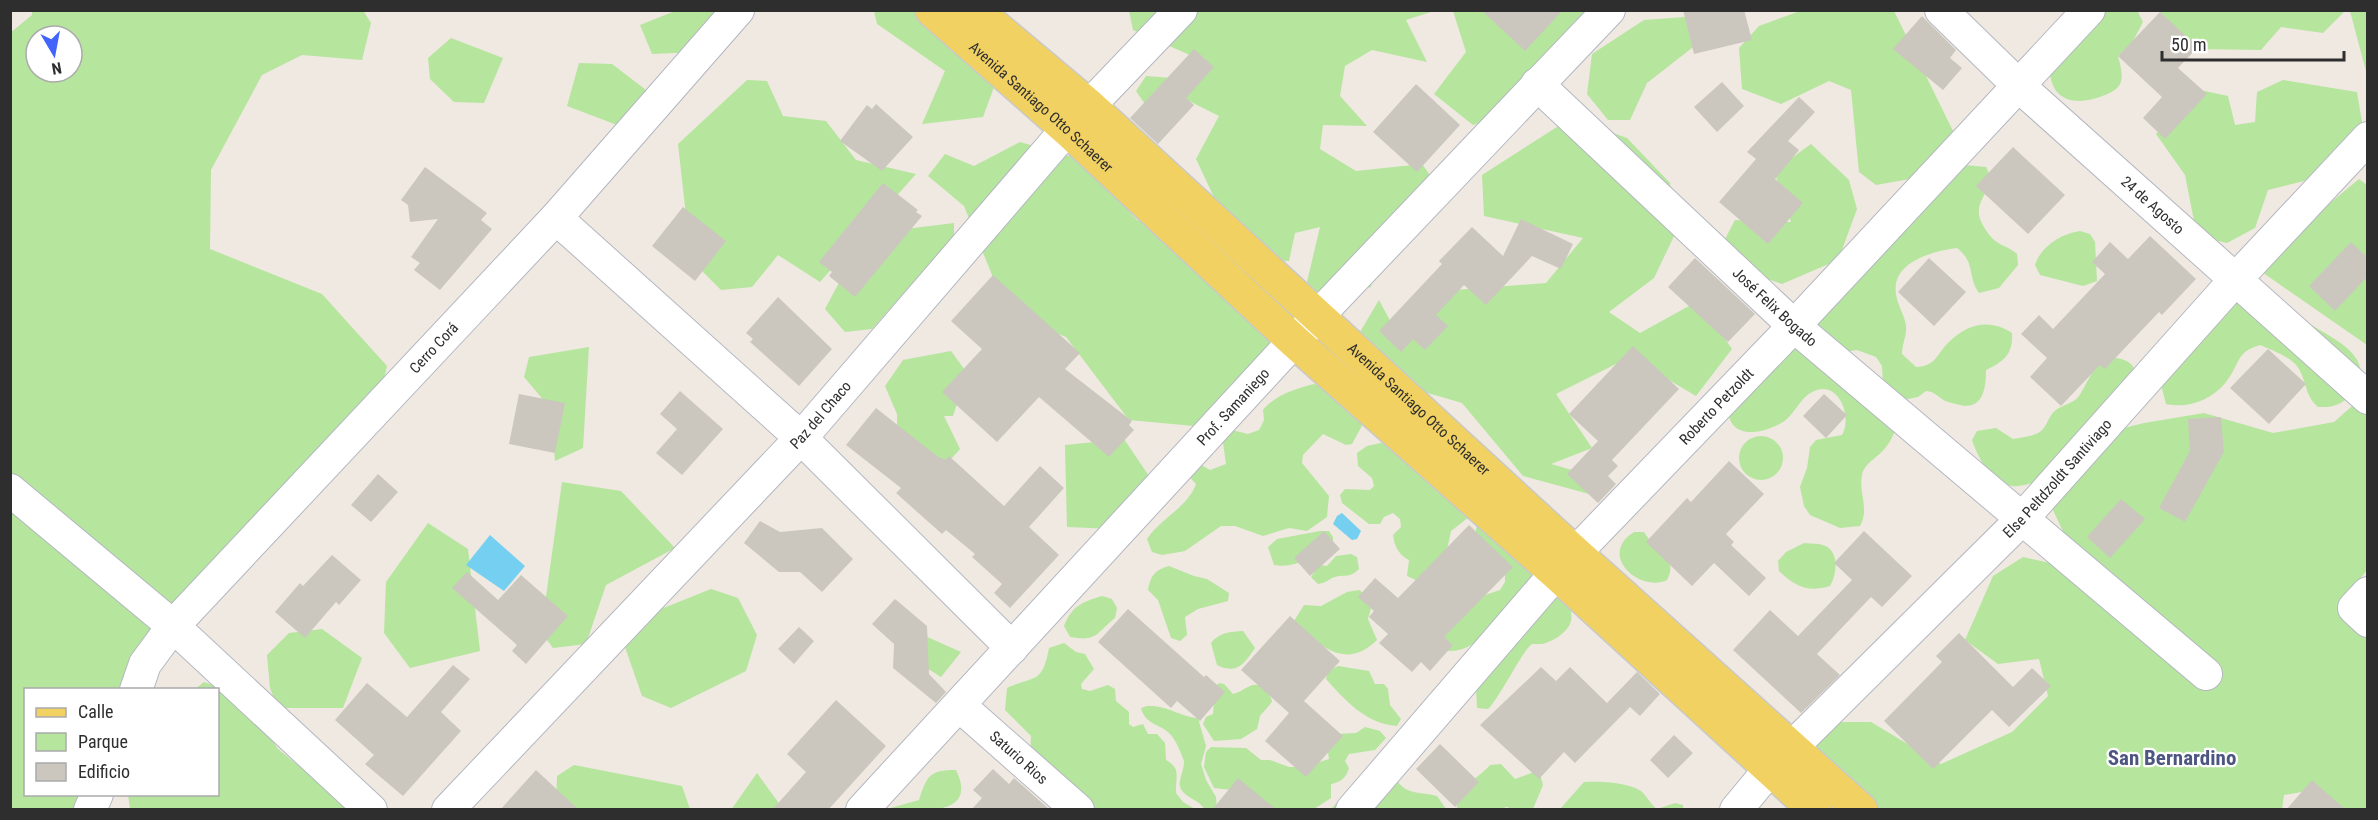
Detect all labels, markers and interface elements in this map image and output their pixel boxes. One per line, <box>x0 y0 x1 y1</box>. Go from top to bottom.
north arrow <box>24 24 84 84</box>
scale bar <box>2162 24 2344 62</box>
text: 50 m <box>2171 34 2206 55</box>
street label: Avenida Santiago Otto Schaerer <box>965 38 1117 177</box>
text: N <box>50 58 63 78</box>
street label: 24 de Agosto <box>2117 173 2188 238</box>
street label: José Felix Bogado <box>1729 264 1821 350</box>
street label: Cerro Corá <box>406 319 462 377</box>
street label: Avenida Santiago Otto Schaerer <box>1344 339 1494 480</box>
street label: Roberto Petzoldt <box>1676 364 1757 448</box>
street label: Prof. Samaniego <box>1193 365 1273 449</box>
street label: Paz del Chaco <box>786 377 855 453</box>
street label: Else Peltdzoldt Santiviago <box>1999 415 2116 542</box>
legend <box>24 688 219 796</box>
text: Calle <box>78 701 114 722</box>
street label: Saturio Rios <box>986 727 1051 788</box>
text: Parque <box>78 731 128 752</box>
district label: San Bernardino <box>2108 746 2236 770</box>
text: Edificio <box>78 761 130 782</box>

